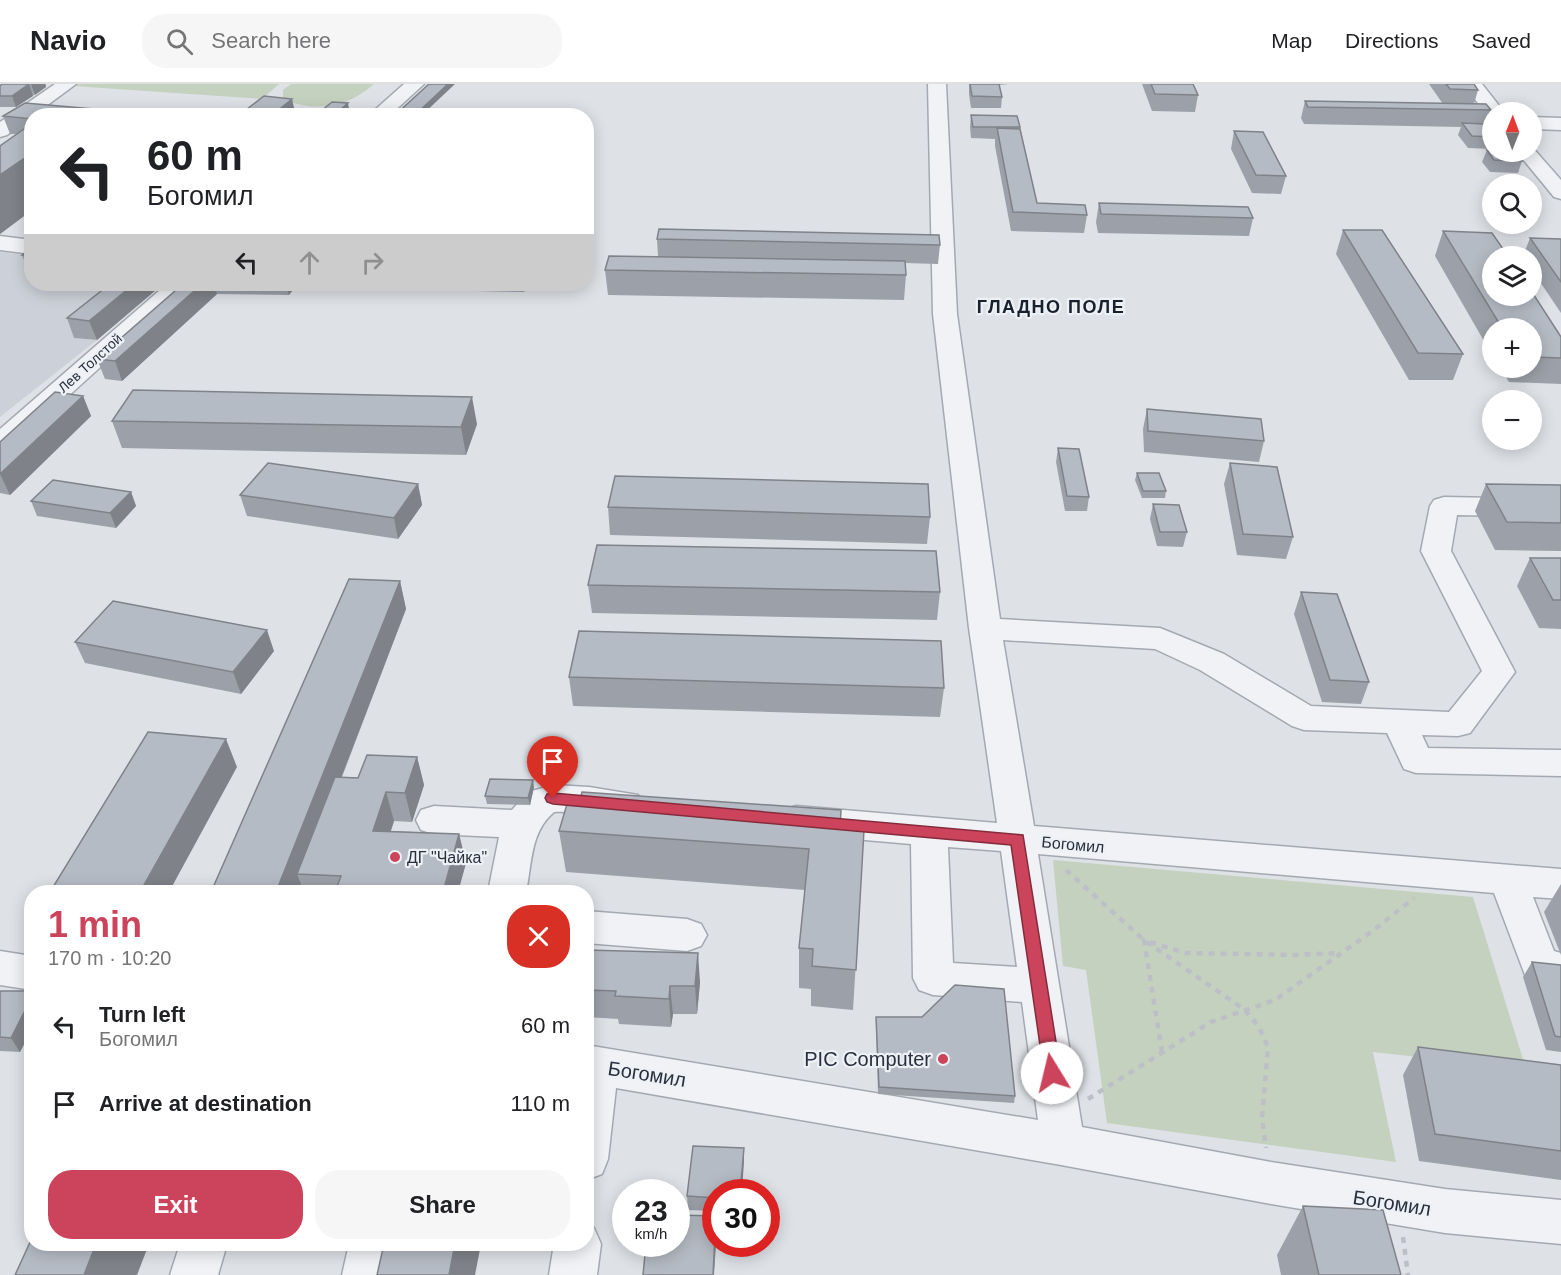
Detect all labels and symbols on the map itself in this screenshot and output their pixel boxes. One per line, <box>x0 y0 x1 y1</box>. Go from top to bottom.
north arrow <box>1482 102 1542 162</box>
district label: ГЛАДНО ПОЛЕ <box>977 297 1125 317</box>
street label: Лев Толстой <box>55 330 125 396</box>
pin <box>527 736 578 798</box>
street label: Богомил <box>1041 833 1105 856</box>
place label: ДГ "Чайка" <box>407 849 487 866</box>
marker: ДГ "Чайка" <box>388 850 402 864</box>
position arrow <box>1020 1041 1084 1105</box>
place label: PIC Computer <box>804 1048 931 1070</box>
marker: PIC Computer <box>936 1052 950 1066</box>
street label: Богомил <box>606 1057 688 1091</box>
speed limit sign: 30 <box>702 1179 780 1257</box>
street label: Богомил <box>1351 1186 1433 1220</box>

